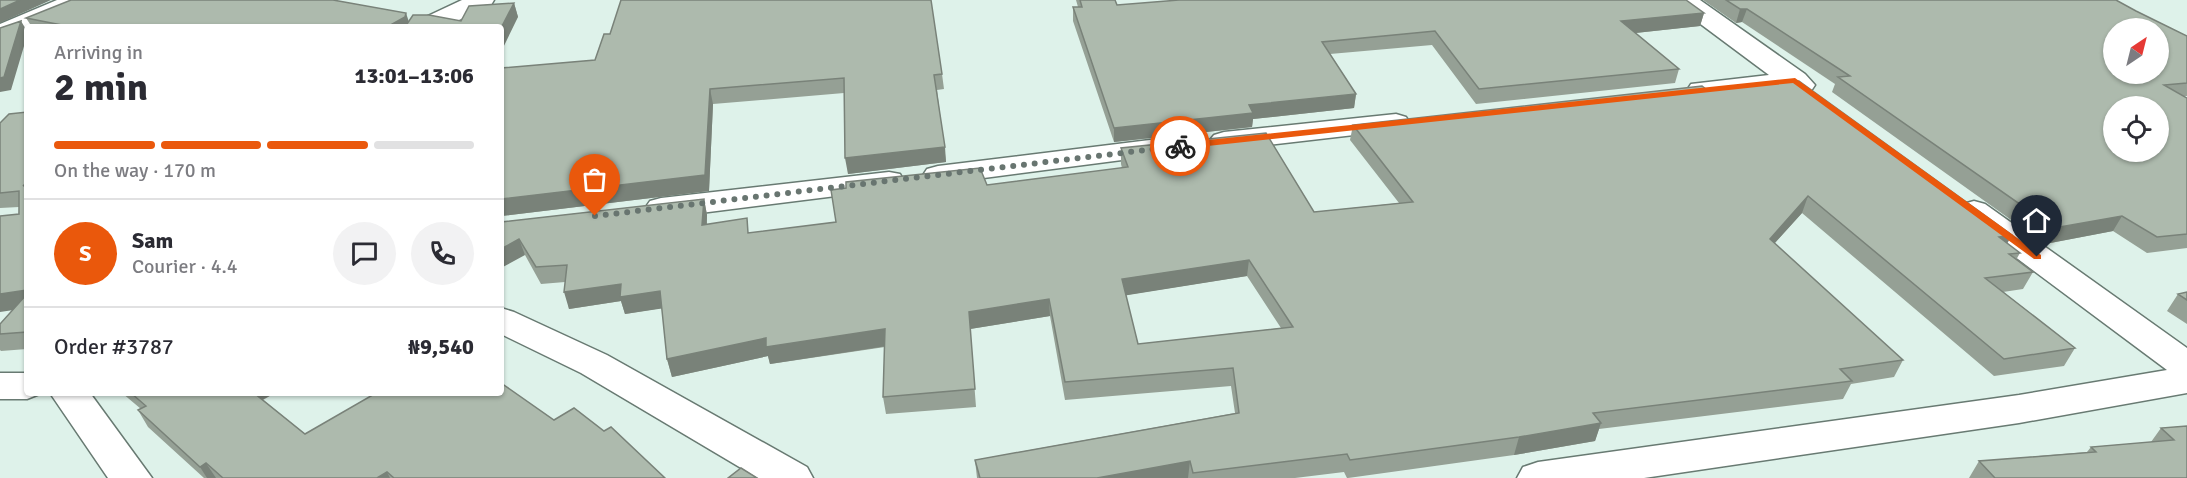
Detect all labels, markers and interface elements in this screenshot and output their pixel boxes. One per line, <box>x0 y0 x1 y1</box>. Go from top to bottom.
north arrow <box>2103 18 2169 84</box>
map controls <box>2103 18 2169 162</box>
text: Arriving in <box>54 40 143 65</box>
text: 13:01–13:06 <box>355 62 474 89</box>
text: 2 min <box>54 63 148 111</box>
button: locate <box>2103 96 2169 162</box>
courier <box>1150 116 1210 176</box>
icon: bike <box>1164 130 1197 163</box>
pin <box>569 154 620 216</box>
text: On the way · 170 m <box>54 158 216 183</box>
icon: bag <box>578 163 611 196</box>
pin <box>2011 195 2062 257</box>
icon: home <box>2020 204 2053 237</box>
button: chat <box>333 222 396 285</box>
button: phone <box>411 222 474 285</box>
text: Sam <box>132 227 173 254</box>
text: S <box>79 240 92 267</box>
text: Courier · 4.4 <box>132 254 238 279</box>
text: Order #3787 <box>54 333 174 360</box>
text: ₦9,540 <box>408 333 474 360</box>

